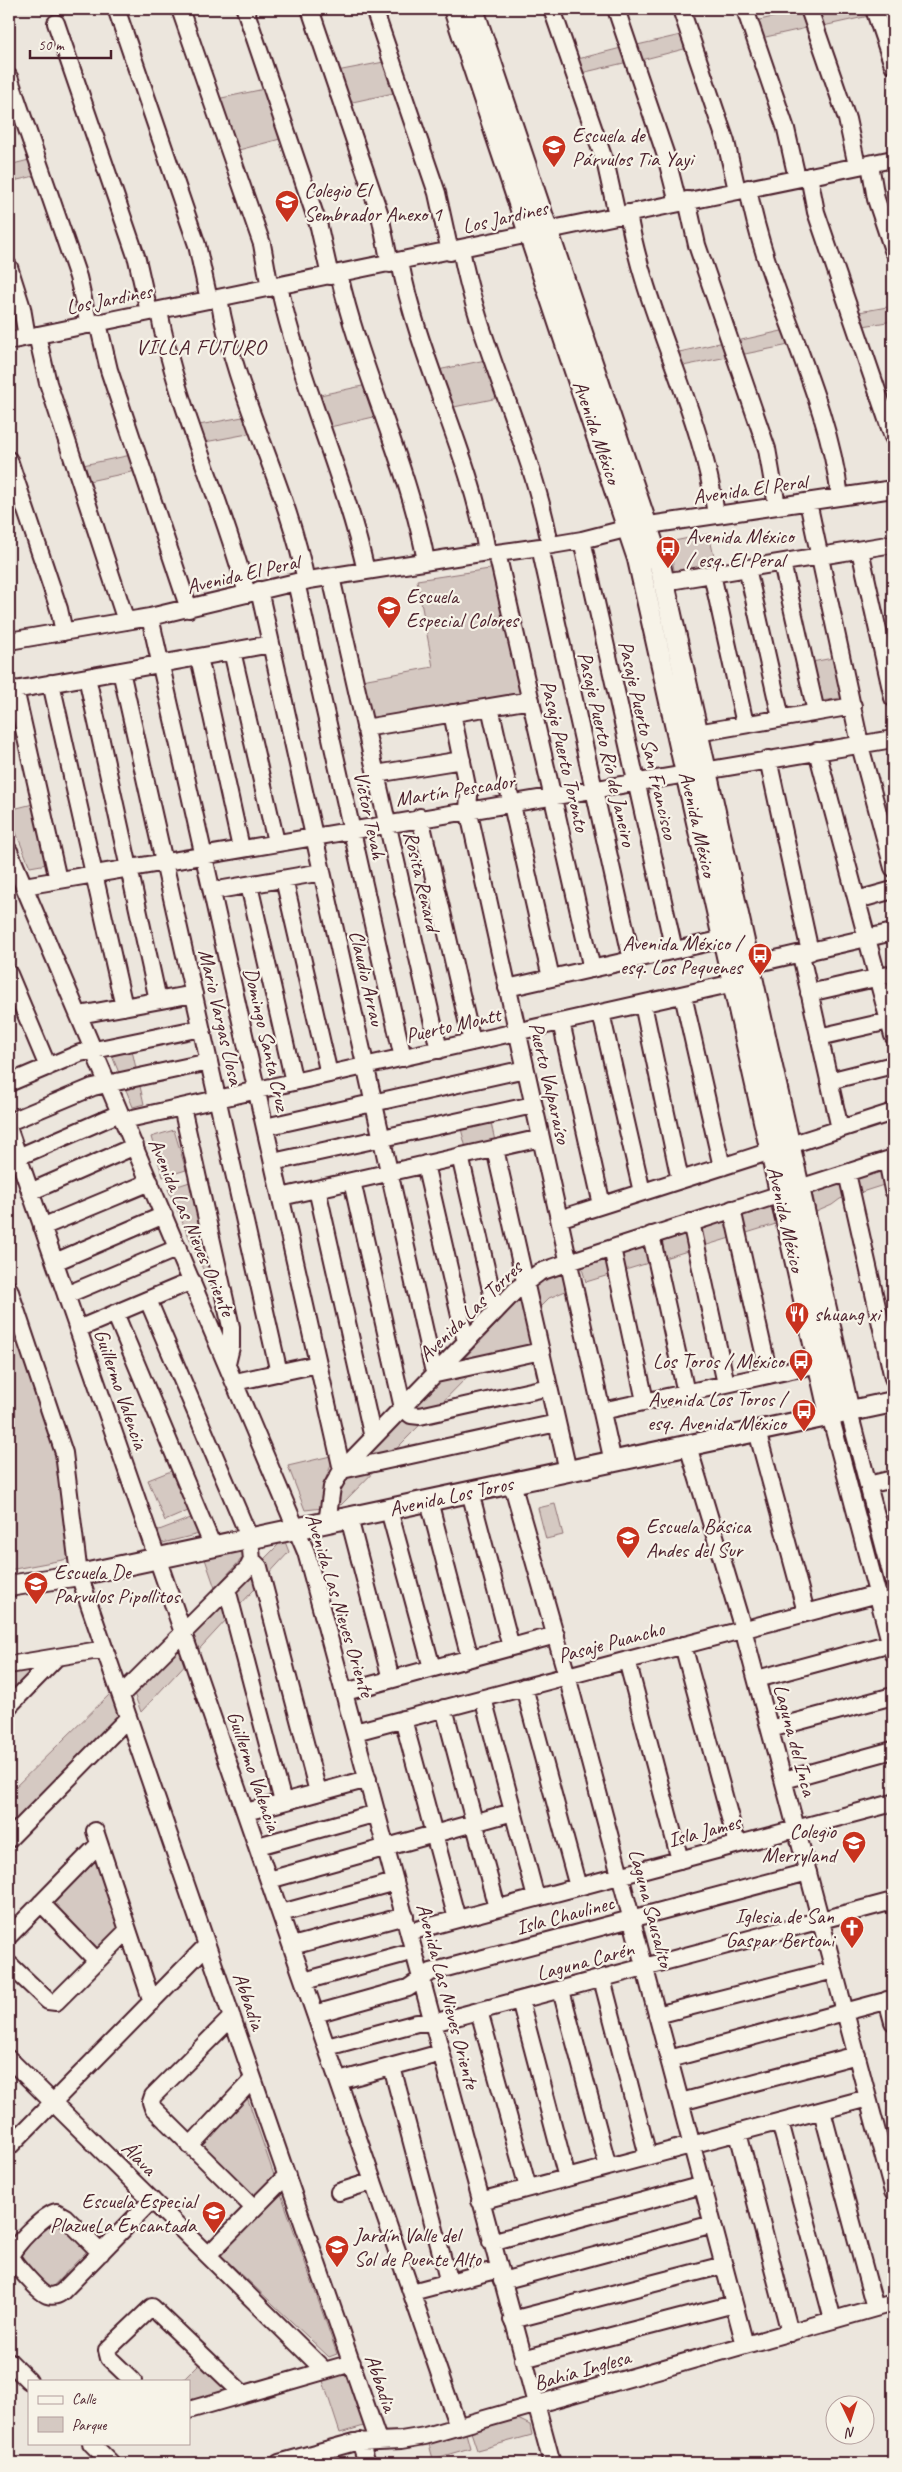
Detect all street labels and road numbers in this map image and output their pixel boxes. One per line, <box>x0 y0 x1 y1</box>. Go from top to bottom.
street label: Los Jardines <box>460 194 552 239</box>
street label: Los Jardines <box>64 278 156 320</box>
street label: Avenida México <box>567 377 628 490</box>
street label: Avenida El Peral <box>691 468 812 510</box>
street label: Avenida El Peral <box>184 548 305 600</box>
street label: Pasaje Puerto San Francisco <box>613 638 684 843</box>
street label: Pasaje Puerto Río de Janeiro <box>572 649 642 850</box>
street label: Pasaje Puerto Toronto <box>535 678 595 836</box>
street label: Martín Pescador <box>394 768 518 812</box>
street label: Víctor Tevah <box>348 769 392 863</box>
street label: Avenida México <box>673 769 723 882</box>
street label: Rosita Renard <box>398 828 447 937</box>
street label: Claudio Arrau <box>343 928 391 1029</box>
street label: Mario Vargas Llosa <box>193 946 250 1089</box>
street label: Domingo Santa Cruz <box>238 965 297 1115</box>
street label: Puerto Montt <box>403 1001 505 1049</box>
street label: Puerto Valparaíso <box>523 1020 577 1148</box>
street label: Avenida Las Nieves Oriente <box>143 1134 242 1322</box>
street label: Avenida México <box>761 1164 811 1277</box>
street label: Avenida Las Torres <box>413 1254 529 1367</box>
street label: Guillermo Valencia <box>88 1325 154 1454</box>
street label: Avenida Los Toros <box>387 1470 517 1522</box>
street label: Avenida Las Nieves Oriente <box>300 1510 381 1702</box>
street label: Pasaje Puancho <box>555 1615 669 1669</box>
street label: Laguna del Inca <box>768 1681 823 1800</box>
street label: Guillermo Valencia <box>221 1707 287 1836</box>
street label: Isla James <box>665 1808 745 1853</box>
street label: Laguna Sausalito <box>623 1846 680 1972</box>
street label: Isla Chaulinec <box>513 1889 618 1941</box>
street label: Avenida Las Nieves Oriente <box>411 1901 486 2093</box>
street label: Laguna Carén <box>534 1935 637 1986</box>
street label: Abbadia <box>227 1969 272 2035</box>
street label: Álava <box>116 2135 163 2182</box>
street label: Bahía Inglesa <box>531 2343 636 2396</box>
street label: Abbadia <box>359 2351 404 2417</box>

